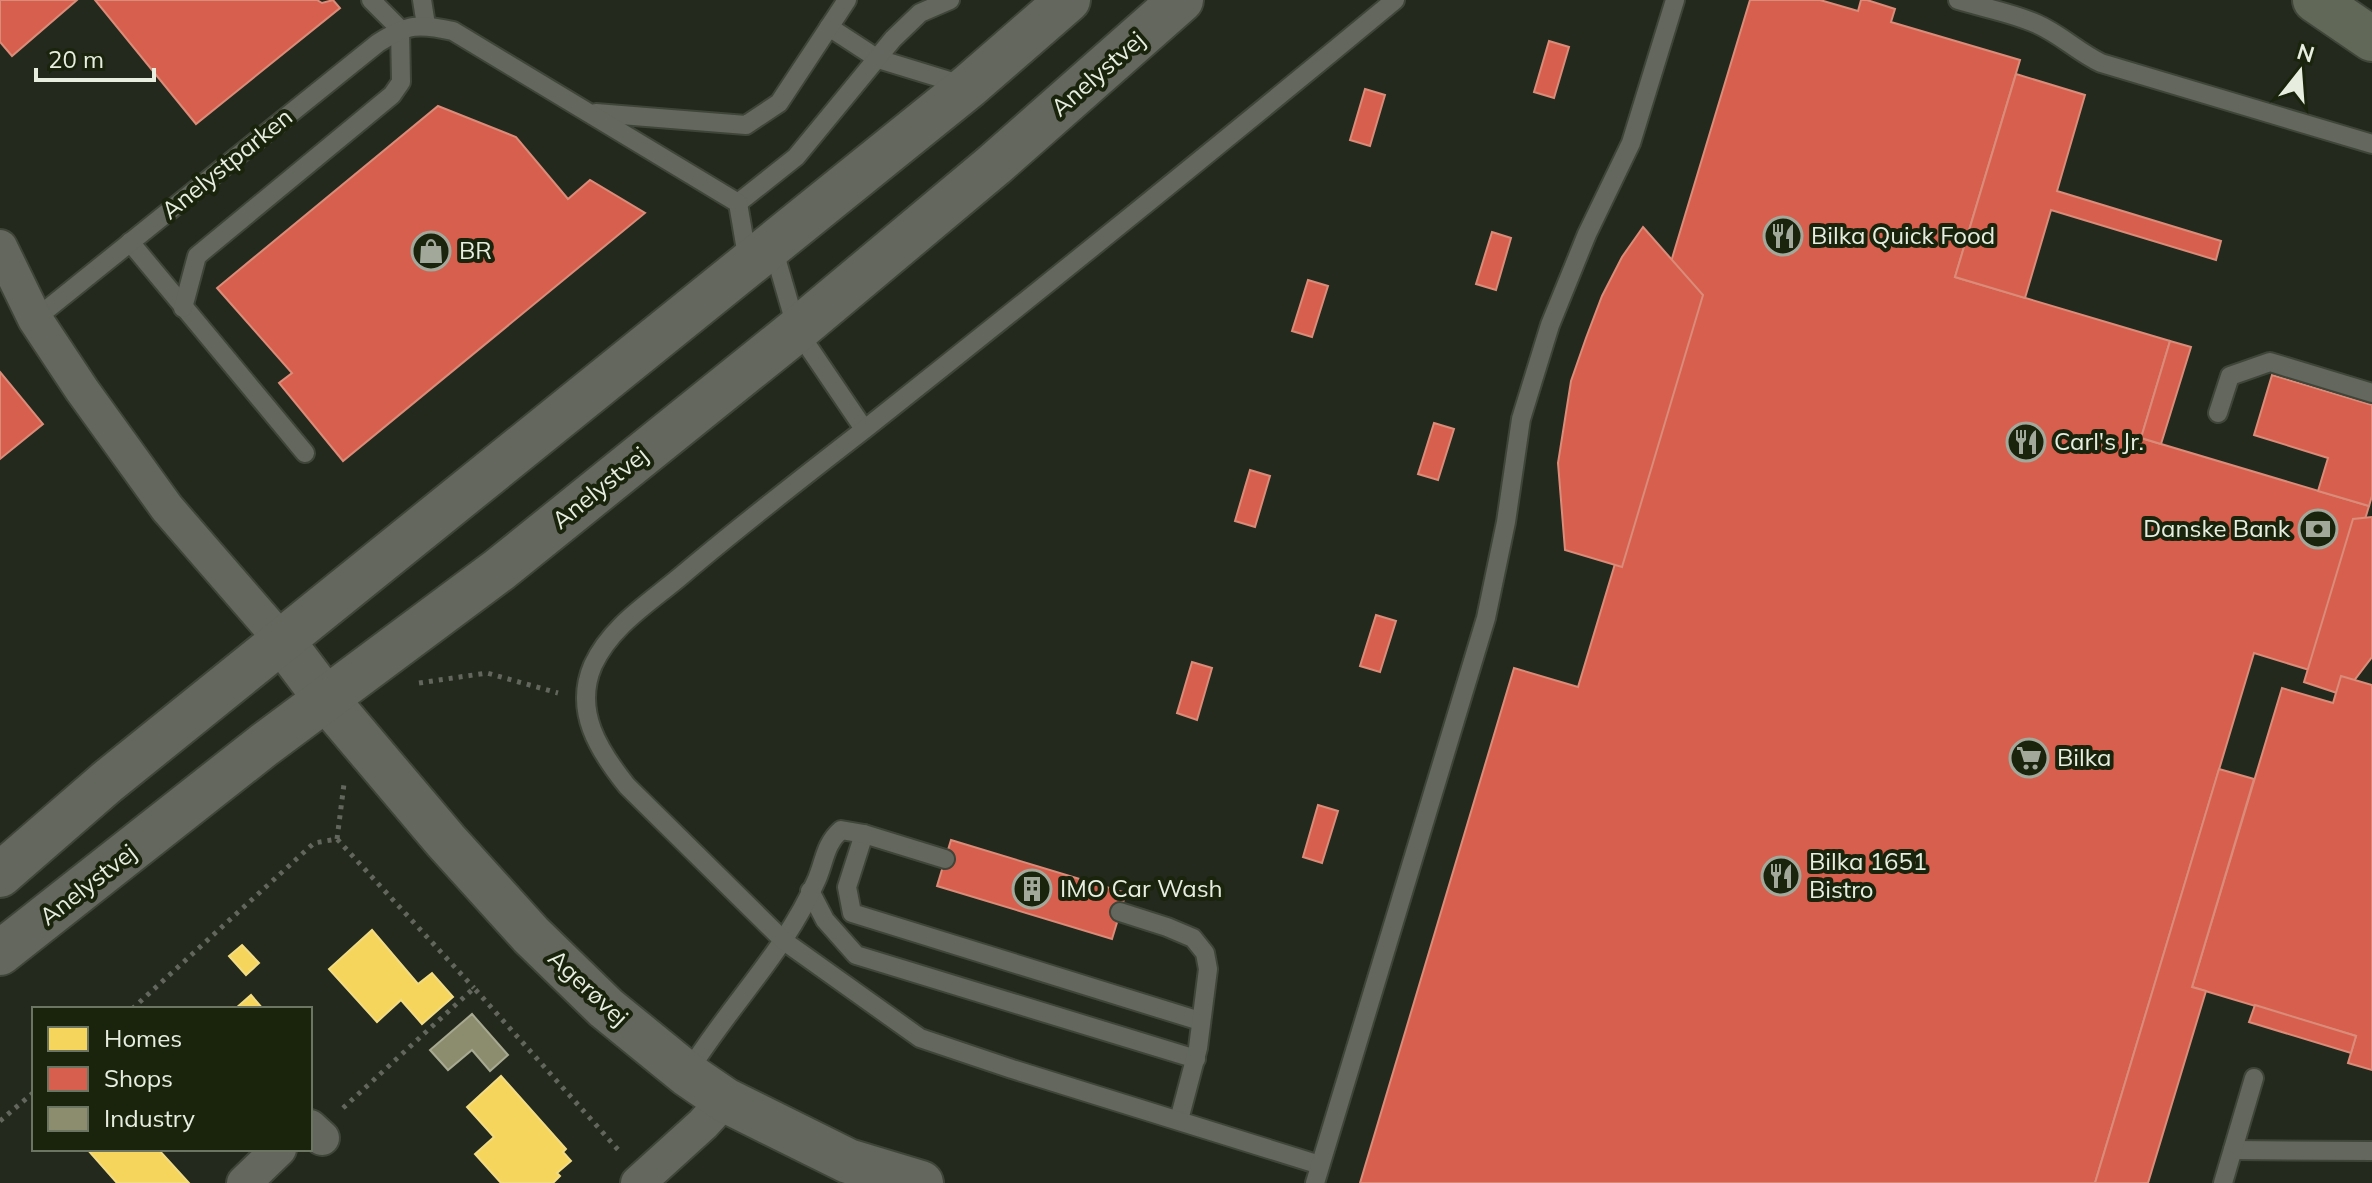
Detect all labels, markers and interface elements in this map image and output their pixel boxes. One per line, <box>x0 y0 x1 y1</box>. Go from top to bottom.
street label: Anelystvej <box>1044 24 1150 122</box>
scale bar <box>36 32 154 82</box>
north arrow <box>2260 32 2340 112</box>
text: N <box>2294 37 2318 69</box>
text: 20 m <box>48 44 104 74</box>
street label: Anelystparken <box>155 101 298 225</box>
restaurant icon: Bilka Quick Food <box>1762 215 1804 257</box>
place label: Bilka Quick Food <box>1811 220 1995 250</box>
shop icon: BR <box>410 230 452 272</box>
place label: BR <box>459 235 492 265</box>
restaurant icon: Carl's Jr. <box>2005 421 2047 463</box>
place label: Carl's Jr. <box>2054 426 2144 456</box>
street label: Anelystvej <box>545 439 653 535</box>
bank icon: Danske Bank <box>2297 508 2339 550</box>
place label: Danske Bank <box>2143 513 2291 543</box>
supermarket icon: Bilka <box>2008 737 2050 779</box>
place label: Bilka <box>2057 742 2111 772</box>
street label: Anelystvej <box>33 837 142 931</box>
place label: Bilka 1651 Bistro <box>1809 846 1927 904</box>
restaurant icon: Bilka 1651 Bistro <box>1760 855 1802 897</box>
building icon: IMO Car Wash <box>1011 868 1053 910</box>
place label: IMO Car Wash <box>1060 873 1223 903</box>
street label: Agerøvej <box>542 943 635 1032</box>
legend <box>32 1007 312 1151</box>
text: Homes <box>104 1023 182 1053</box>
text: Shops <box>104 1063 173 1093</box>
text: Industry <box>104 1103 195 1133</box>

